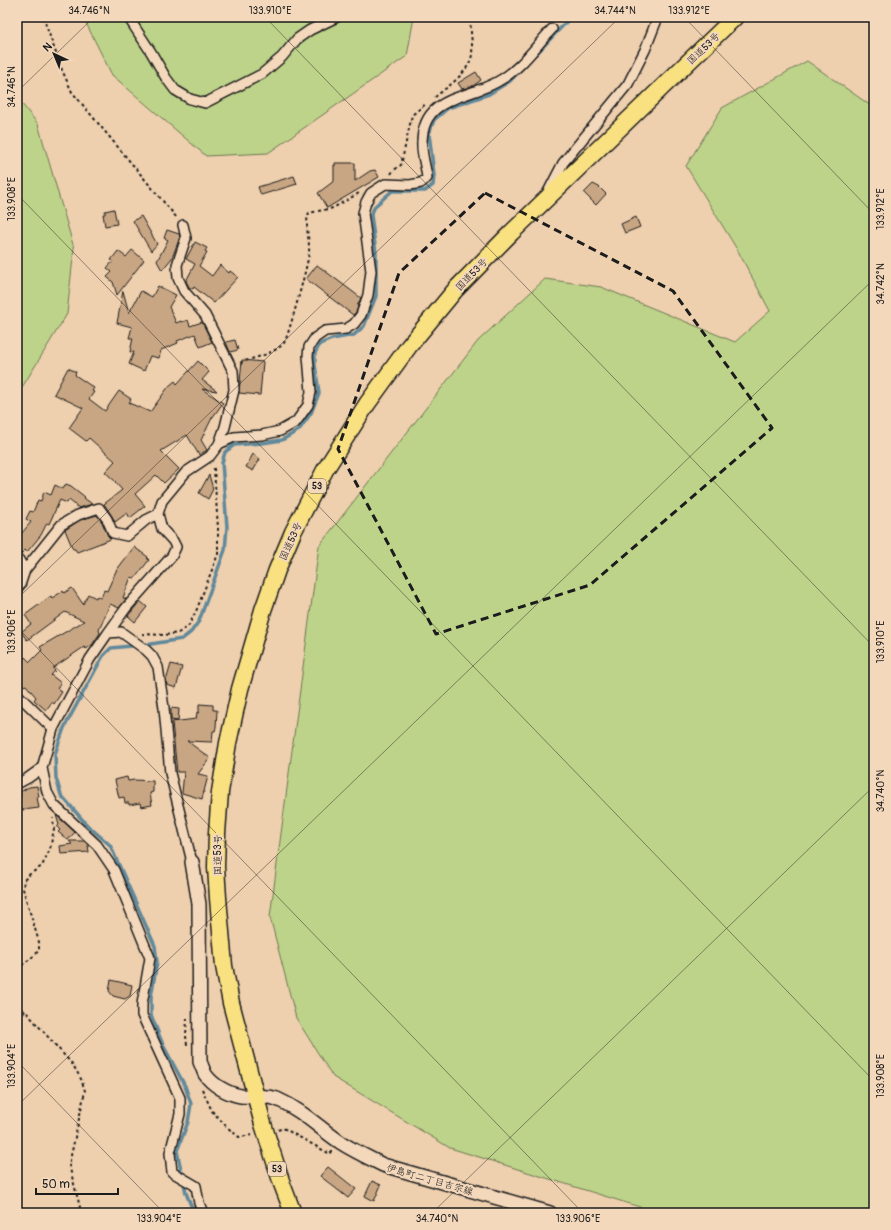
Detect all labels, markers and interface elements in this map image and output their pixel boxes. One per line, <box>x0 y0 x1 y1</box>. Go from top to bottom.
text: 34.746°N <box>68 5 110 17</box>
text: 133.910°E <box>249 5 291 17</box>
text: 34.744°N <box>594 5 636 17</box>
text: 133.912°E <box>668 5 710 17</box>
street label: 国道53号 <box>685 30 723 67</box>
north arrow <box>34 34 74 74</box>
text: N <box>40 40 55 54</box>
text: 34.746°N <box>6 66 18 108</box>
text: 133.908°E <box>6 177 18 221</box>
text: 133.912°E <box>875 188 887 230</box>
street label: 国道53号 <box>453 256 490 294</box>
text: 34.742°N <box>875 263 887 305</box>
road number: 53 <box>308 479 326 493</box>
street label: 国道53号 <box>277 520 305 563</box>
text: 133.906°E <box>6 610 18 654</box>
text: 133.910°E <box>875 621 887 663</box>
text: 34.740°N <box>875 769 887 812</box>
street label: 国道53号 <box>212 835 224 876</box>
text: 133.904°E <box>6 1044 18 1088</box>
text: 133.908°E <box>875 1054 887 1098</box>
road number: 53 <box>268 1162 286 1176</box>
street label: 伊島町二丁目吉宗線 <box>385 1162 475 1198</box>
scale bar <box>36 1170 118 1196</box>
text: 50 m <box>42 1177 70 1192</box>
text: 133.904°E <box>137 1213 181 1225</box>
text: 34.740°N <box>416 1213 459 1225</box>
text: 133.906°E <box>556 1213 600 1225</box>

